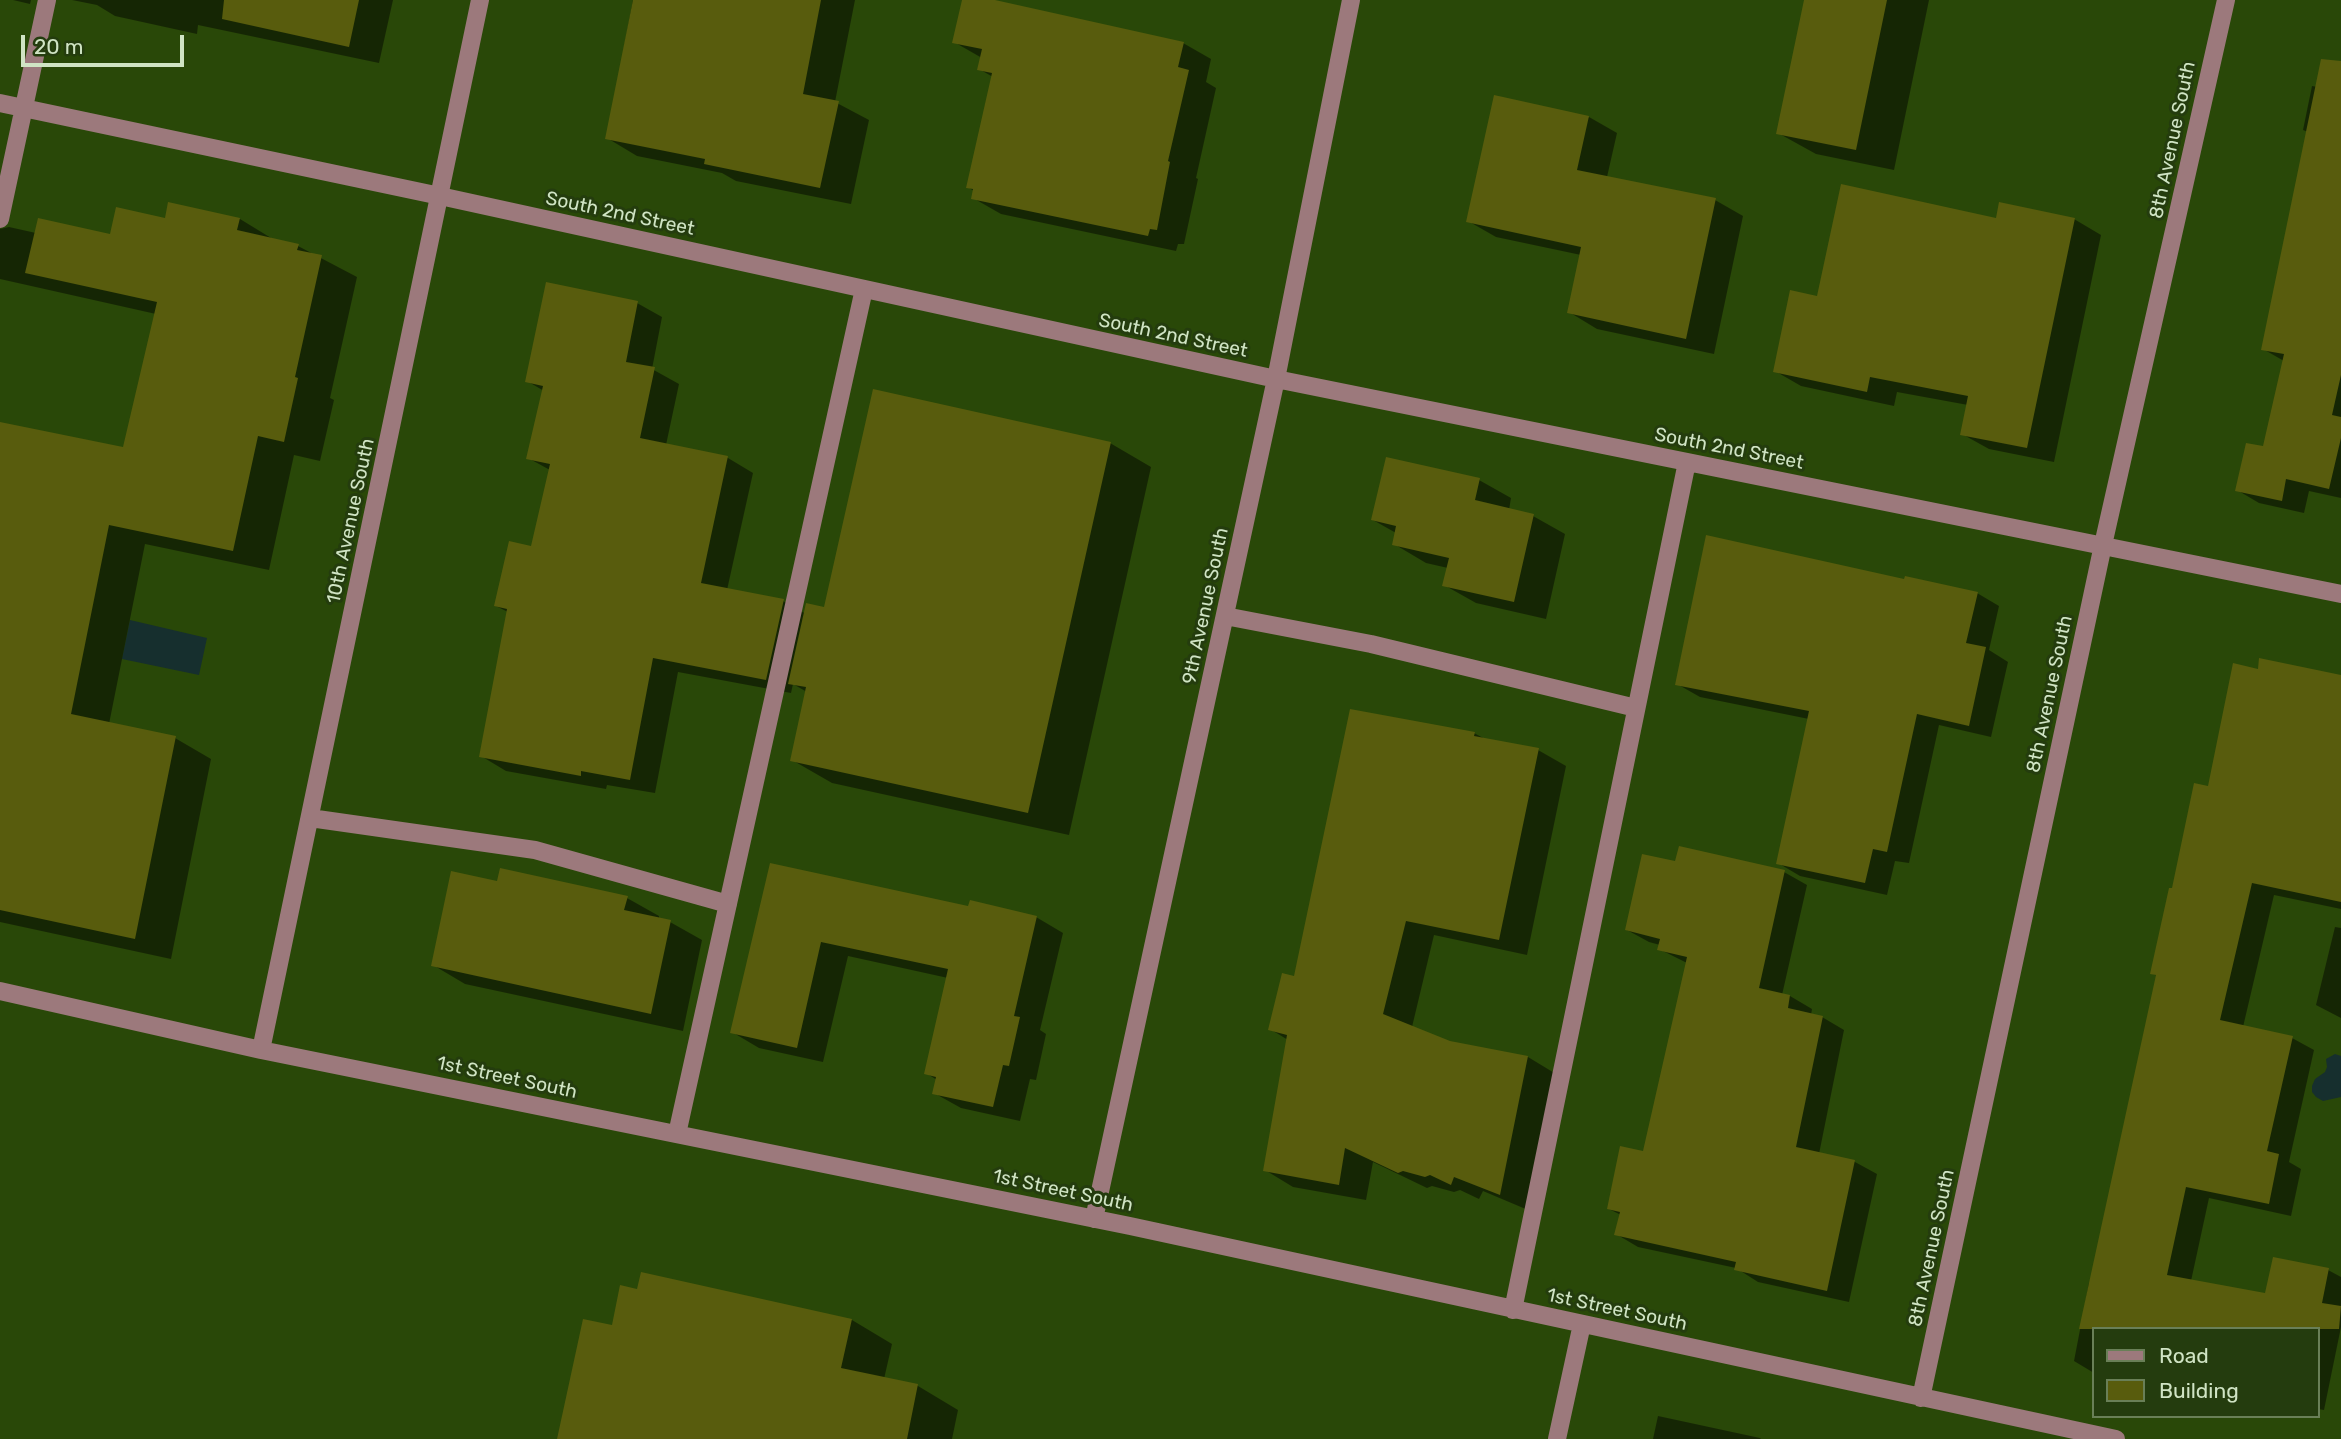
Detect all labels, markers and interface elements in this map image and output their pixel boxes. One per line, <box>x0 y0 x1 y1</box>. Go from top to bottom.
scale bar <box>24 21 187 65</box>
text: 20 m <box>34 34 83 59</box>
street label: 8th Avenue South <box>2145 59 2201 221</box>
street label: South 2nd Street <box>544 187 696 241</box>
street label: South 2nd Street <box>1097 309 1249 363</box>
street label: South 2nd Street <box>1653 423 1805 475</box>
street label: 10th Avenue South <box>322 436 380 606</box>
street label: 9th Avenue South <box>1178 526 1234 686</box>
street label: 8th Avenue South <box>2022 613 2078 775</box>
street label: 1st Street South <box>435 1052 579 1104</box>
street label: 1st Street South <box>991 1165 1135 1217</box>
street label: 8th Avenue South <box>1904 1167 1960 1329</box>
street label: 1st Street South <box>1545 1284 1689 1336</box>
legend <box>2092 1327 2320 1418</box>
text: Road <box>2159 1343 2209 1368</box>
text: Building <box>2159 1378 2239 1403</box>

